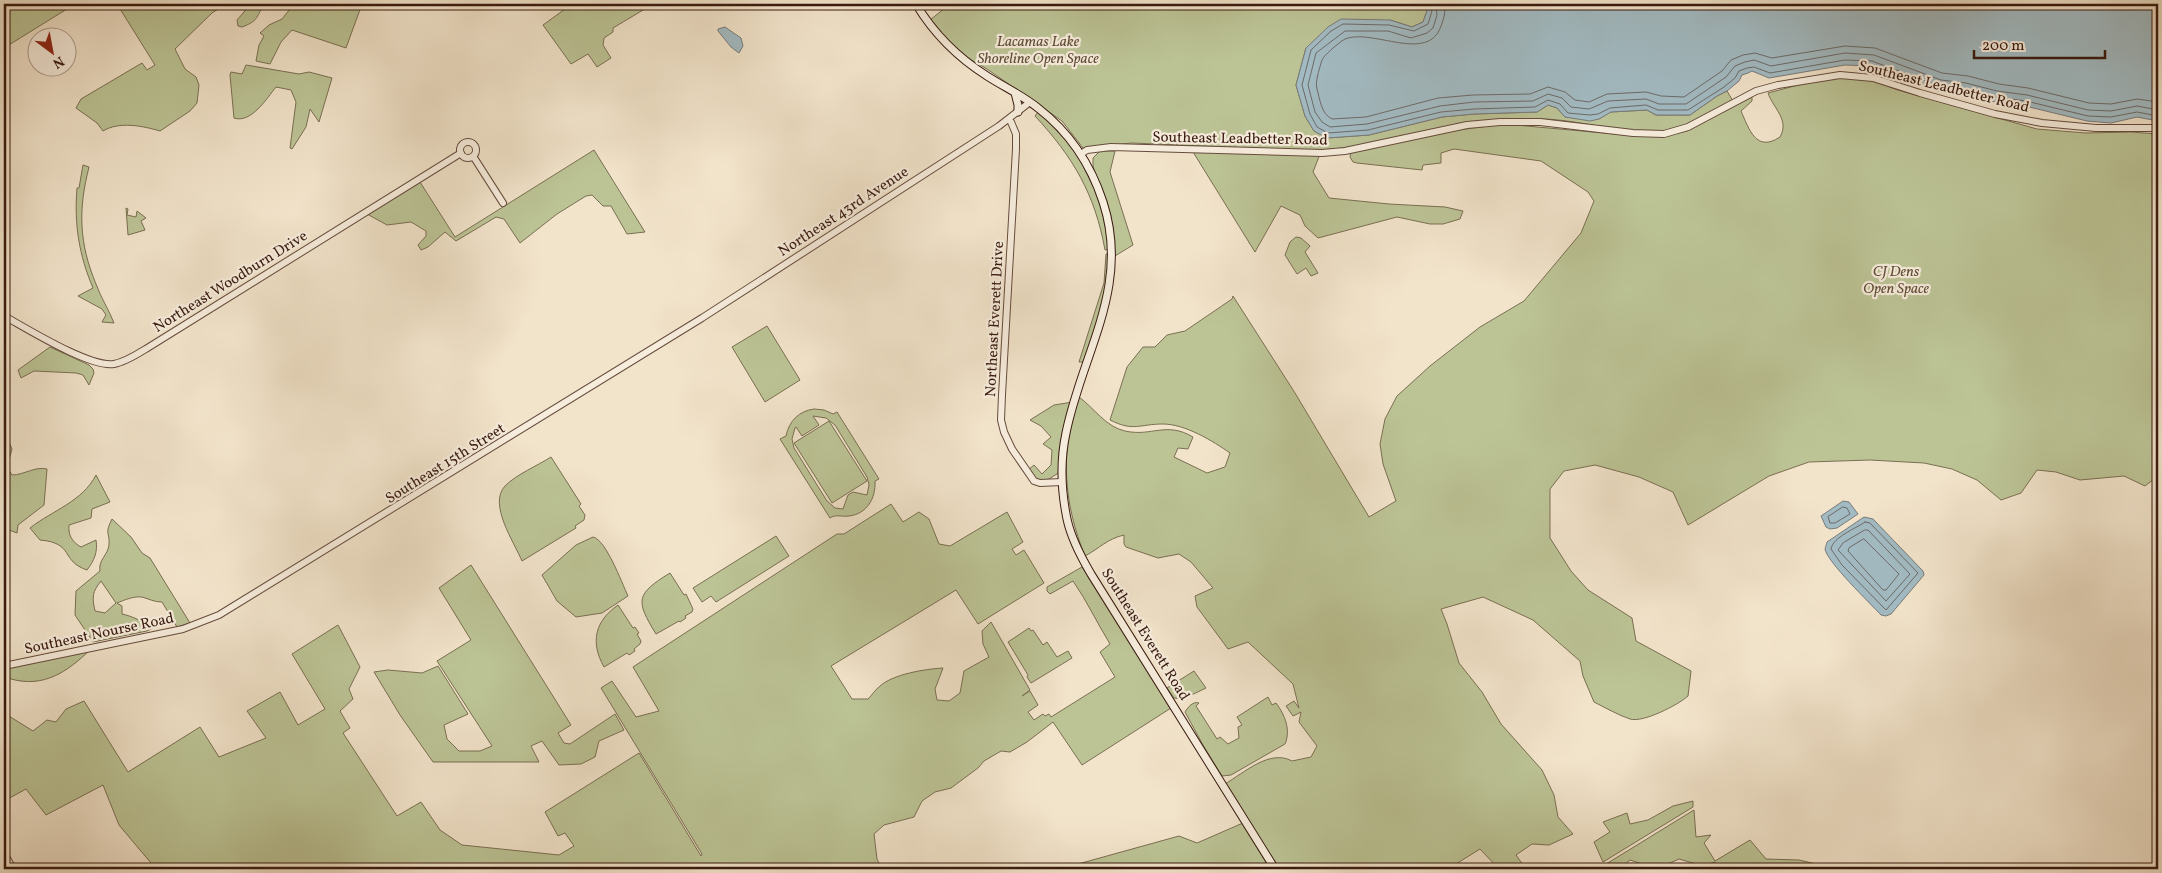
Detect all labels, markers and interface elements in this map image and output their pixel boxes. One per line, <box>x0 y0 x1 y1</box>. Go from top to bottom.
north arrow <box>28 28 78 78</box>
scale bar <box>1974 28 2106 60</box>
park label: Lacamas Lake Shoreline Open Space <box>977 32 1099 70</box>
text: 200 m <box>1982 36 2025 57</box>
text: N <box>49 51 67 73</box>
street label: Southeast Leadbetter Road <box>1856 56 2031 119</box>
street label: Southeast Leadbetter Road <box>1152 127 1328 152</box>
street label: Northeast 43rd Avenue <box>774 162 913 262</box>
street label: Northeast Woodburn Drive <box>150 226 312 338</box>
street label: Northeast Everett Drive <box>981 241 1010 398</box>
park label: CJ Dens Open Space <box>1863 262 1930 300</box>
street label: Southeast 15th Street <box>382 419 510 510</box>
street label: Southeast Everett Road <box>1095 564 1194 705</box>
street label: Southeast Nourse Road <box>23 608 176 661</box>

